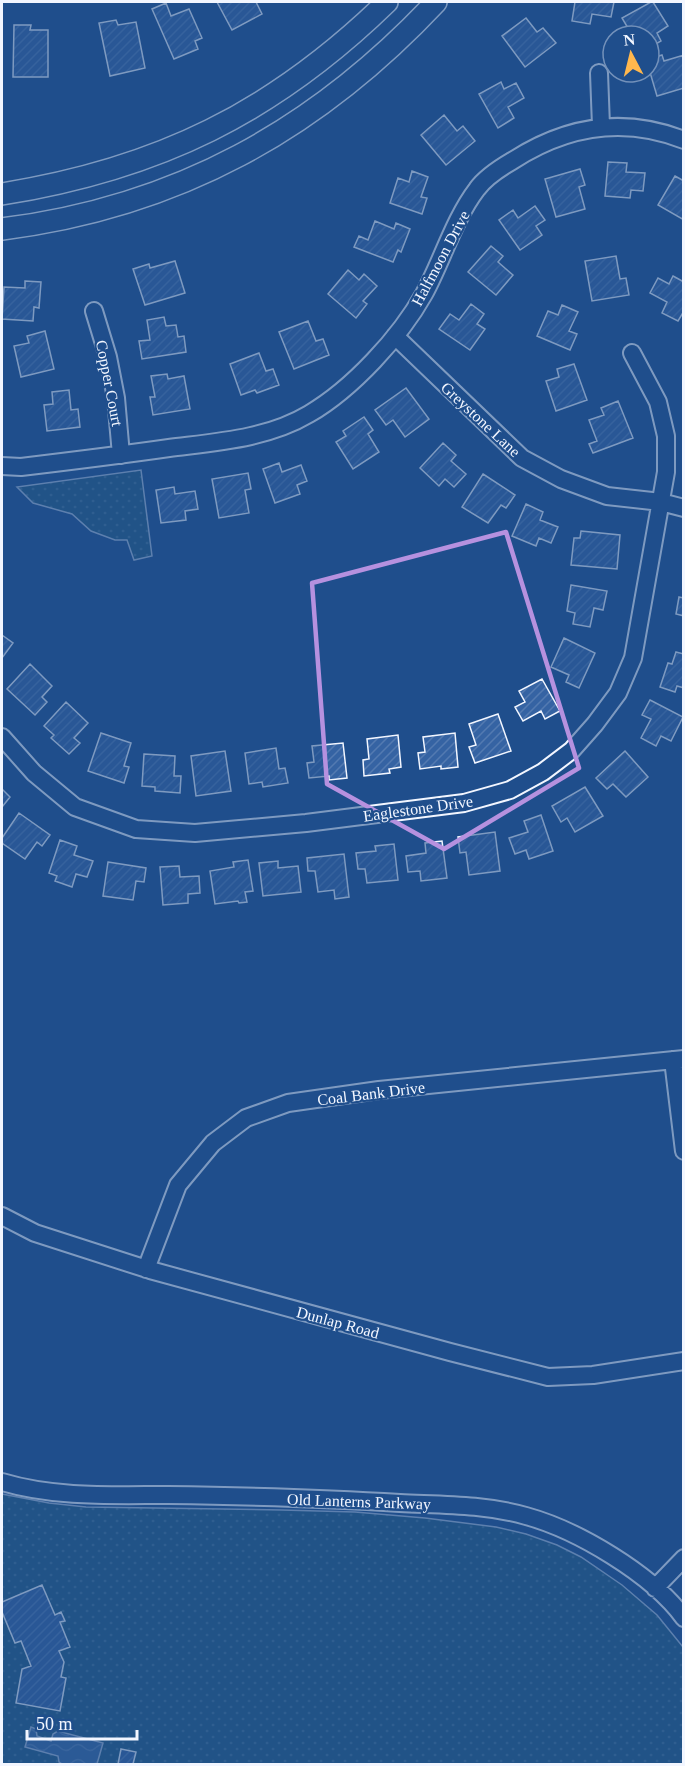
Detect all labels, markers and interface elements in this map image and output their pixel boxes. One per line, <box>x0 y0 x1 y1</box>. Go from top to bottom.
north arrow <box>601 24 661 84</box>
text: N <box>622 30 636 49</box>
street label: Halfmoon Drive <box>408 208 473 309</box>
street label: Copper Court <box>92 339 126 428</box>
street label: Greystone Lane <box>437 378 524 461</box>
street label: Eaglestone Drive <box>362 792 474 826</box>
street label: Coal Bank Drive <box>316 1078 426 1109</box>
street label: Dunlap Road <box>294 1303 381 1343</box>
street label: Old Lanterns Parkway <box>287 1490 431 1514</box>
scale bar <box>27 1703 136 1741</box>
text: 50 m <box>36 1714 73 1734</box>

